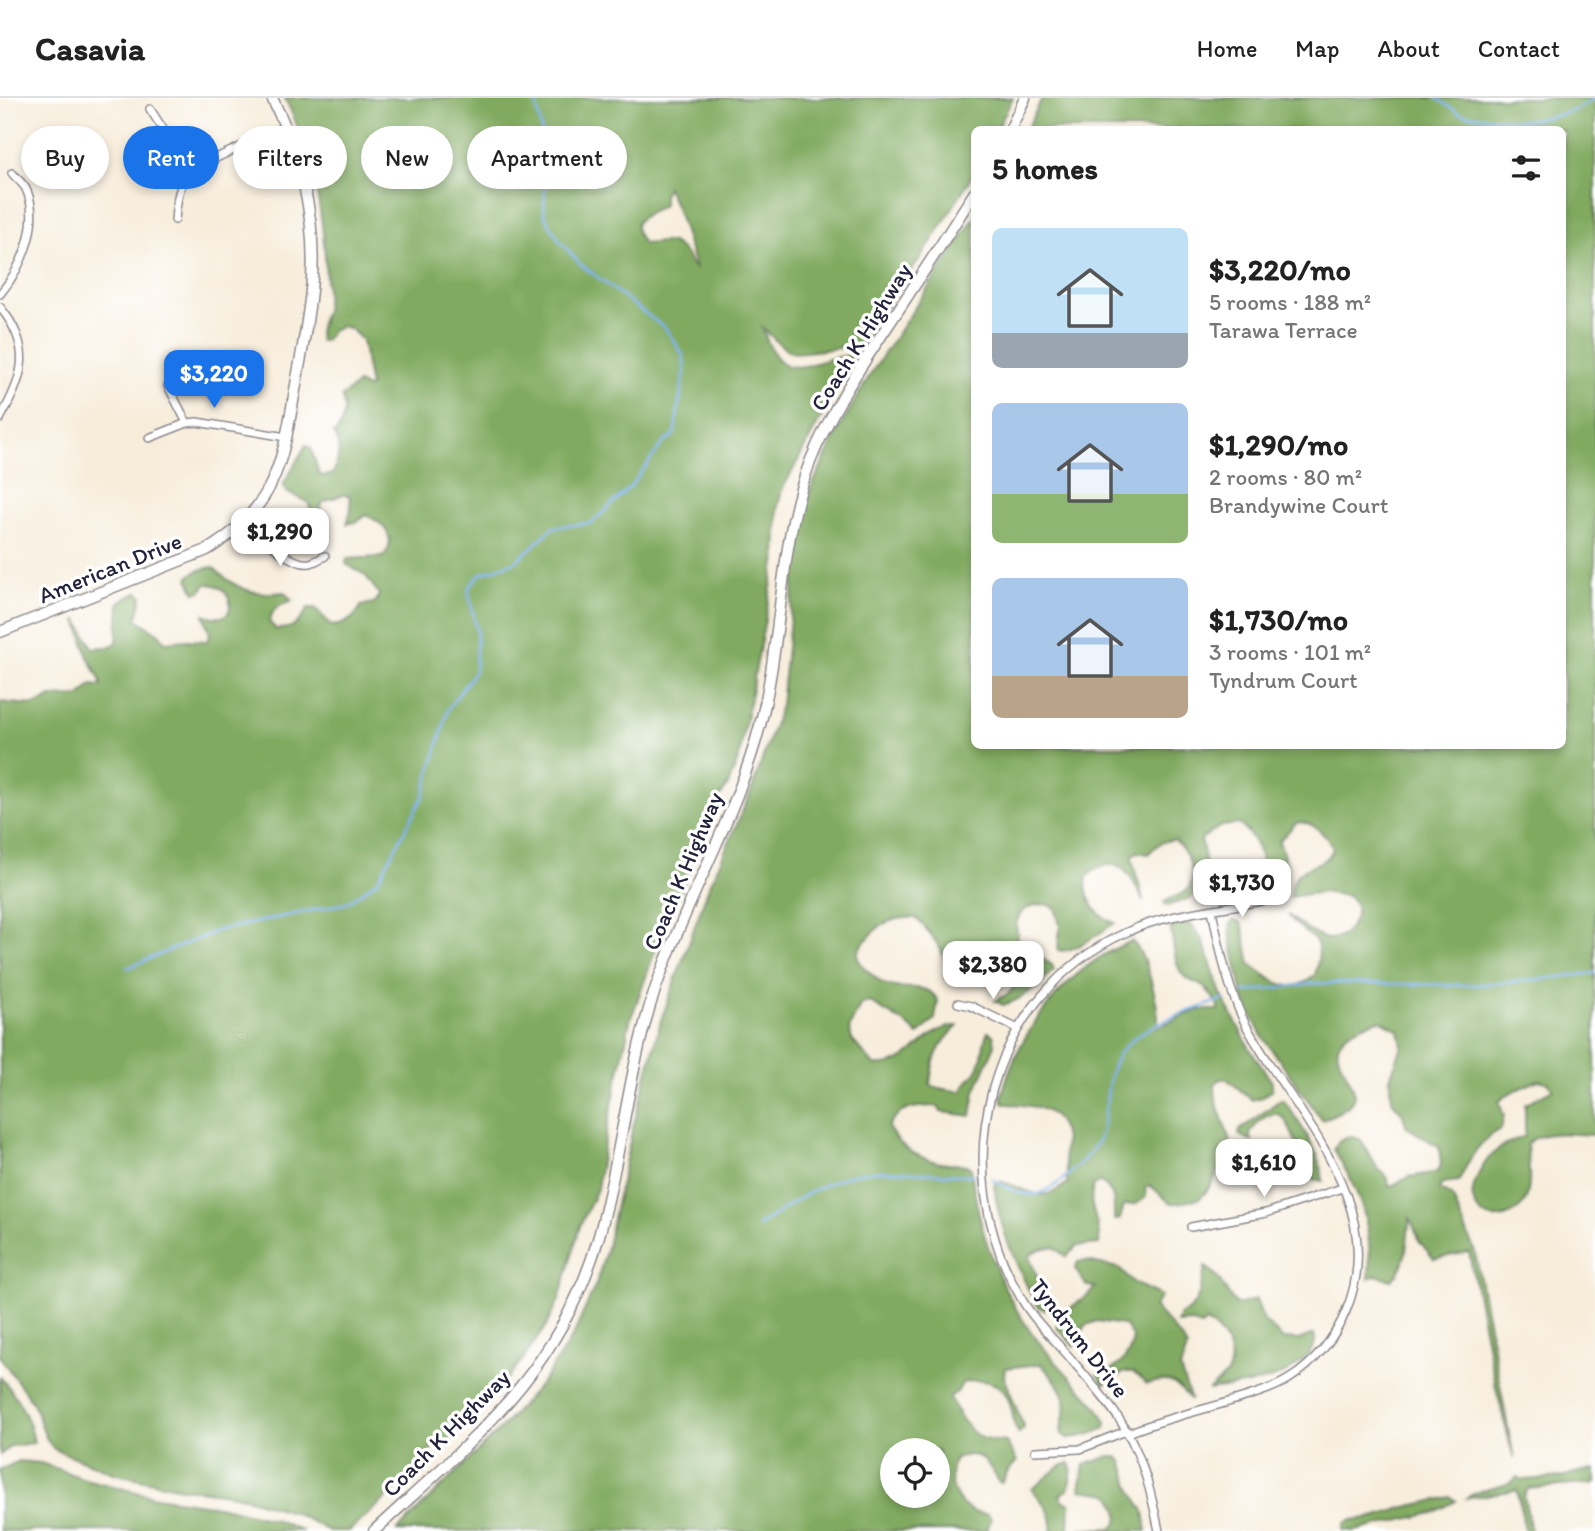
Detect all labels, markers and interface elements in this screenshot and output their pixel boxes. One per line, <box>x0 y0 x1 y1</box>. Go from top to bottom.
text: Casavia <box>35 29 145 68</box>
text: Home <box>1197 34 1257 63</box>
text: Map <box>1295 34 1339 63</box>
text: About <box>1377 34 1440 63</box>
text: Contact <box>1478 34 1560 63</box>
chip: Buy <box>21 126 109 189</box>
chip: Rent <box>123 126 219 189</box>
chip: Filters <box>233 126 347 189</box>
chip: New <box>361 126 453 189</box>
chip: Apartment <box>467 126 627 189</box>
icon: filters <box>1507 149 1545 187</box>
text: 5 homes <box>992 150 1098 187</box>
text: $3,220/mo <box>1209 251 1351 288</box>
icon: home <box>1048 256 1132 340</box>
street label: Coach K Highway <box>804 258 918 416</box>
text: 5 rooms · 188 m² <box>1209 288 1371 316</box>
text: Tarawa Terrace <box>1209 316 1358 344</box>
pin: $3,220 <box>157 350 271 410</box>
text: $3,220 <box>180 359 248 387</box>
text: $1,290/mo <box>1209 426 1348 463</box>
icon: home <box>1048 431 1132 515</box>
text: 2 rooms · 80 m² <box>1209 463 1362 491</box>
text: Brandywine Court <box>1209 491 1388 519</box>
pin: $1,290 <box>223 508 337 568</box>
text: $1,290 <box>247 517 313 545</box>
street label: American Drive <box>34 527 186 609</box>
text: $1,730/mo <box>1209 601 1348 638</box>
icon: home <box>1048 606 1132 690</box>
text: 3 rooms · 101 m² <box>1209 638 1371 666</box>
text: Tyndrum Court <box>1209 666 1358 694</box>
street label: Coach K Highway <box>637 788 729 954</box>
pin: $1,730 <box>1185 860 1299 919</box>
text: $1,730 <box>1209 868 1275 896</box>
pin: $2,380 <box>936 942 1050 1001</box>
text: $2,380 <box>959 950 1027 978</box>
pin: $1,610 <box>1207 1140 1321 1199</box>
text: $1,610 <box>1232 1148 1296 1176</box>
street label: Tyndrum Drive <box>1025 1273 1135 1403</box>
street label: Coach K Highway <box>376 1363 516 1503</box>
map controls <box>880 1438 950 1508</box>
button: locate <box>880 1438 950 1508</box>

